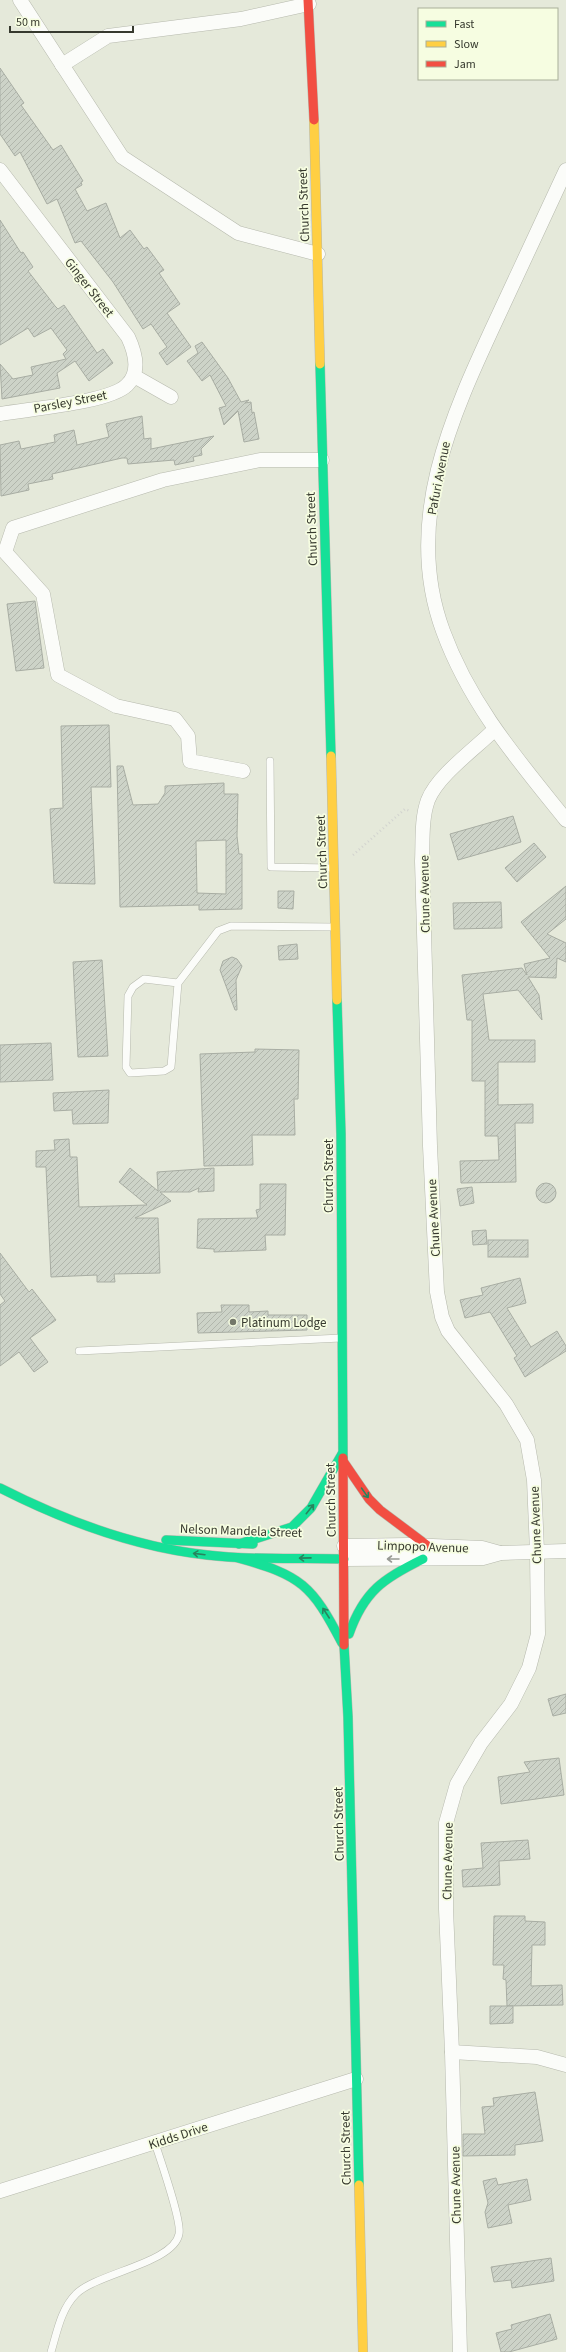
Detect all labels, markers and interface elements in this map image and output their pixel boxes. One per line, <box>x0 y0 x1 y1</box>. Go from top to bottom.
scale bar <box>10 8 133 34</box>
legend <box>418 8 558 80</box>
text: 50 m <box>16 14 40 31</box>
text: Fast <box>454 16 474 33</box>
text: Slow <box>454 36 479 53</box>
text: Jam <box>454 56 476 73</box>
street label: Church Street <box>294 167 314 242</box>
street label: Ginger Street <box>60 254 118 322</box>
street label: Parsley Street <box>32 386 109 418</box>
street label: Pafuri Avenue <box>423 440 455 517</box>
street label: Church Street <box>302 491 322 566</box>
street label: Church Street <box>312 814 332 889</box>
street label: Chune Avenue <box>415 855 435 933</box>
street label: Church Street <box>320 1138 338 1213</box>
street label: Chune Avenue <box>423 1179 445 1257</box>
place label: Platinum Lodge <box>241 1314 326 1332</box>
marker: Platinum Lodge <box>228 1317 238 1327</box>
street label: Church Street <box>321 1462 341 1537</box>
street label: Chune Avenue <box>526 1486 546 1564</box>
one-way arrow <box>361 1487 369 1498</box>
one-way arrow <box>305 1503 314 1514</box>
street label: Nelson Mandela Street <box>180 1520 303 1542</box>
street label: Limpopo Avenue <box>377 1536 469 1558</box>
one-way arrow <box>193 1550 206 1558</box>
one-way arrow <box>299 1554 312 1562</box>
one-way arrow <box>387 1555 400 1563</box>
one-way arrow <box>322 1608 330 1619</box>
street label: Church Street <box>329 1786 349 1861</box>
street label: Chune Avenue <box>438 1822 458 1900</box>
street label: Church Street <box>336 2110 356 2185</box>
street label: Kidds Drive <box>146 2118 210 2154</box>
street label: Chune Avenue <box>446 2146 466 2224</box>

